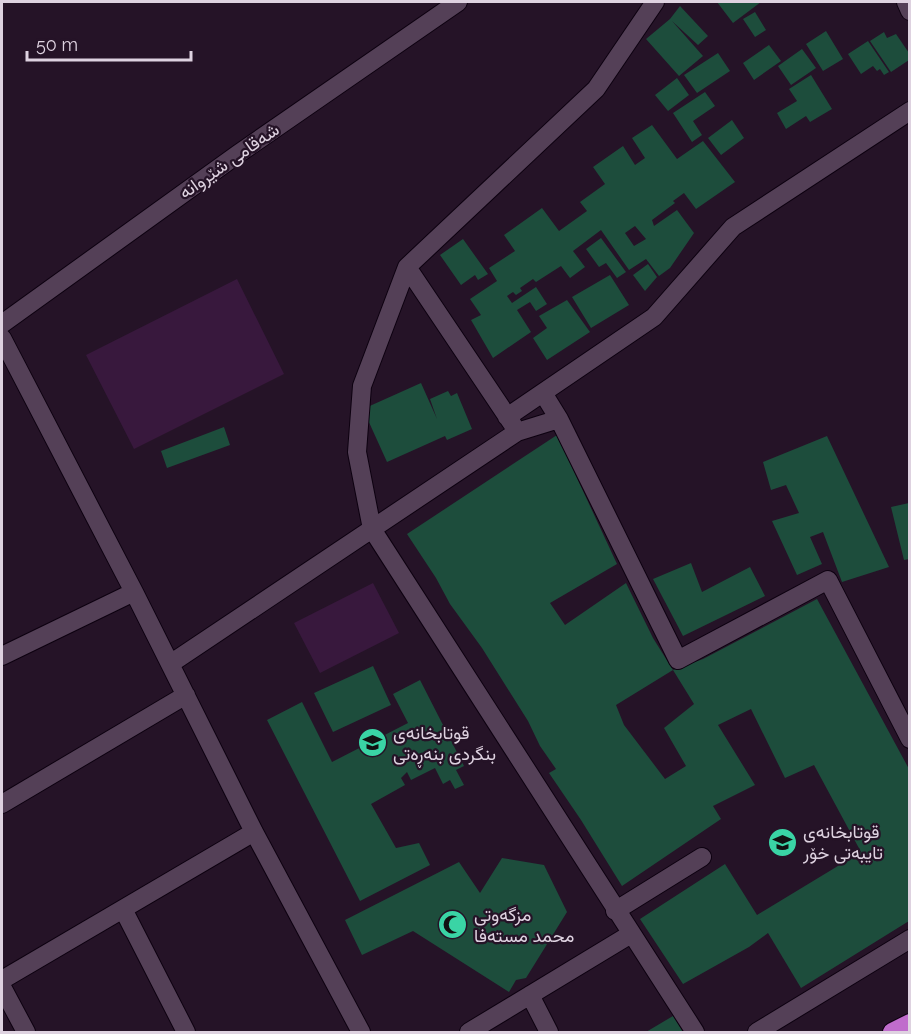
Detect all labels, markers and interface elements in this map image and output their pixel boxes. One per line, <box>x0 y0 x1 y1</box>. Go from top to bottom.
scale bar <box>27 24 190 62</box>
text: 50 m <box>36 34 78 55</box>
street label: شەقامی شێروانە <box>175 118 283 204</box>
place label: قوتابخانەی بنگردی بنەڕەتی <box>393 722 496 768</box>
school or university icon: قوتابخانەی بنگردی بنەڕەتی <box>356 727 388 759</box>
place label: قوتابخانەی تایبەتی خۆر <box>802 821 883 864</box>
school or university icon: قوتابخانەی تایبەتی خۆر <box>766 826 798 858</box>
place label: مزگەوتی محمد مستەفا <box>474 904 574 946</box>
mosque icon: مزگەوتی محمد مستەفا <box>437 909 469 941</box>

